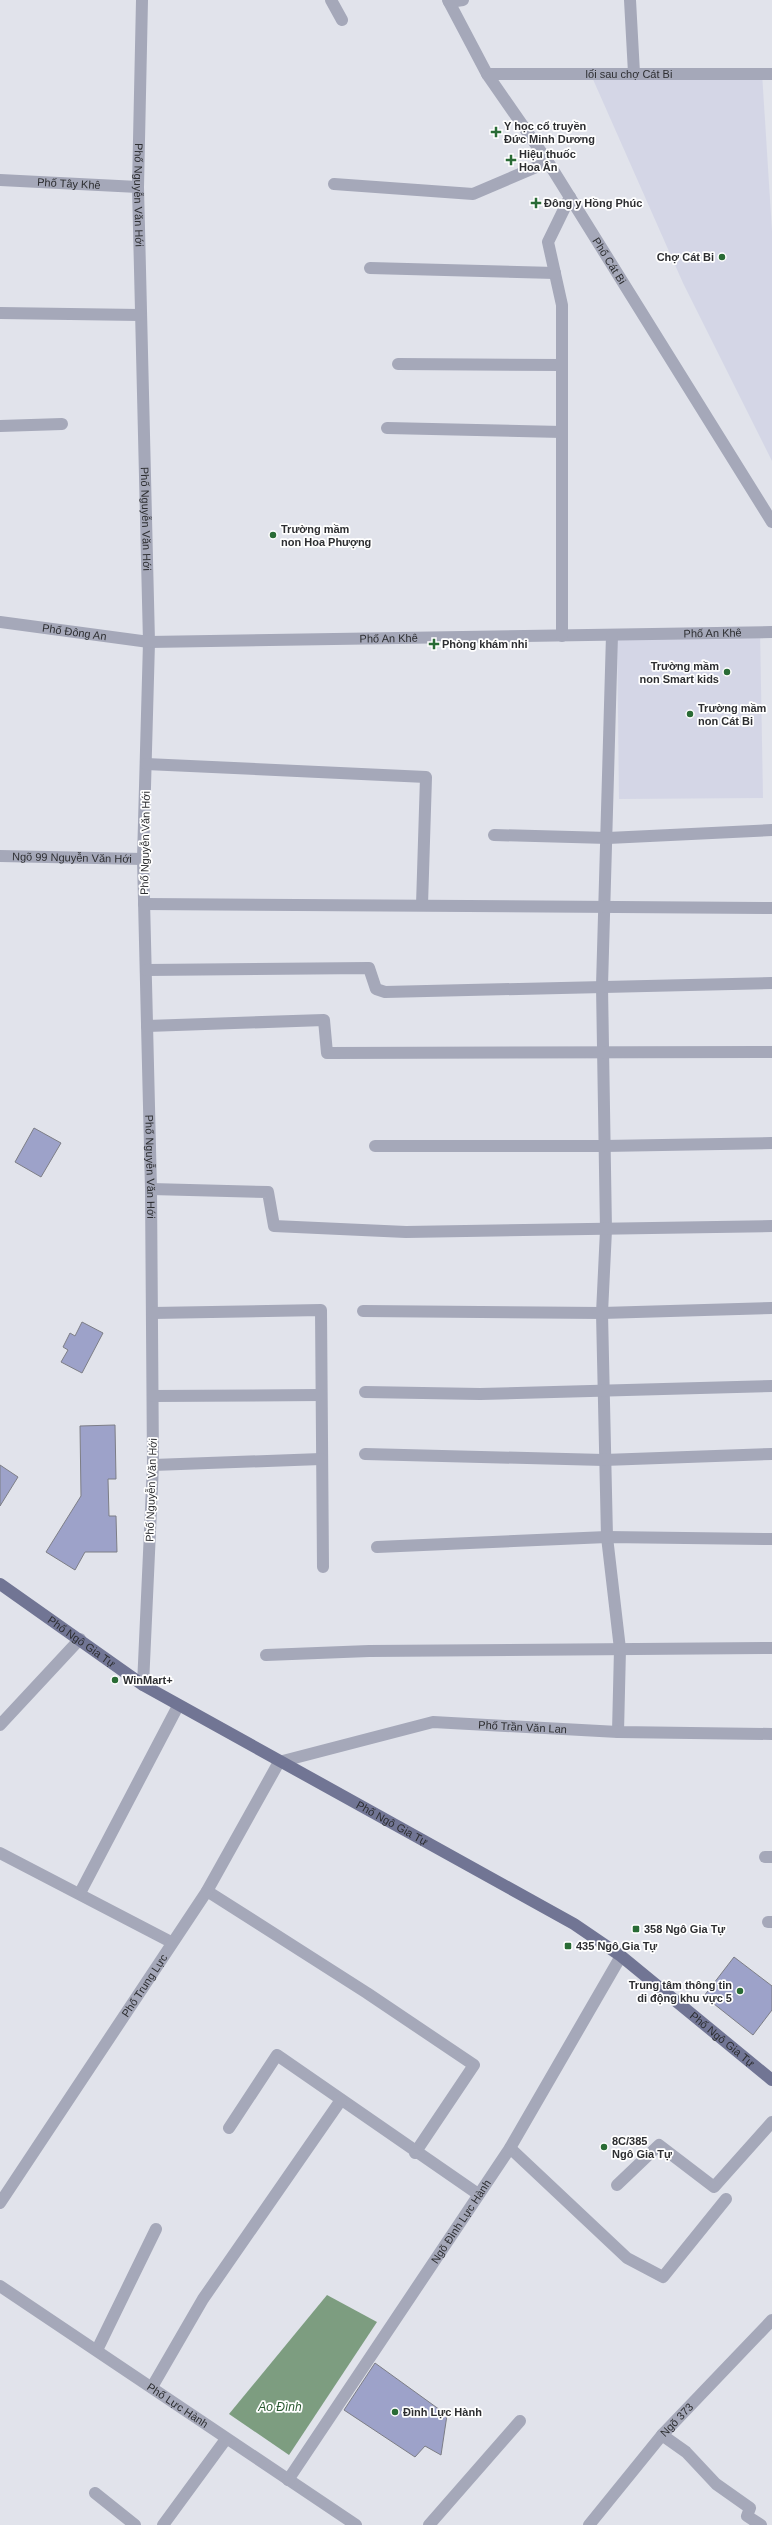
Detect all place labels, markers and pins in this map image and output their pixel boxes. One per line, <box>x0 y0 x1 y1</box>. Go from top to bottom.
place label: Y học cổ truyền Đức Minh Dương <box>504 120 595 145</box>
marker: Y học cổ truyền Đức Minh Dương <box>491 127 501 137</box>
place label: Hiệu thuốc Hoa Ân <box>519 148 576 173</box>
marker: Hiệu thuốc Hoa Ân <box>506 155 516 165</box>
place label: Đông y Hồng Phúc <box>544 197 642 209</box>
marker: Đông y Hồng Phúc <box>531 198 541 208</box>
place label: Chợ Cát Bi <box>657 251 714 264</box>
marker: Chợ Cát Bi <box>717 252 727 262</box>
place label: Trường mầm non Hoa Phượng <box>281 523 371 549</box>
marker: Trường mầm non Hoa Phượng <box>268 530 278 540</box>
place label: Phòng khám nhi <box>442 638 528 650</box>
marker: Phòng khám nhi <box>429 639 439 649</box>
place label: Trường mầm non Smart kids <box>640 660 719 685</box>
marker: Trường mầm non Smart kids <box>722 667 732 677</box>
place label: Trường mầm non Cát Bi <box>698 702 767 727</box>
marker: Trường mầm non Cát Bi <box>685 709 695 719</box>
place label: WinMart+ <box>123 1674 173 1686</box>
marker: WinMart+ <box>110 1675 120 1685</box>
place label: 358 Ngô Gia Tự <box>644 1923 725 1936</box>
marker: 358 Ngô Gia Tự <box>631 1924 641 1934</box>
place label: 435 Ngô Gia Tự <box>576 1940 657 1953</box>
marker: 435 Ngô Gia Tự <box>563 1941 573 1951</box>
place label: Trung tâm thông tin di động khu vực 5 <box>629 1979 732 2005</box>
marker: Trung tâm thông tin di động khu vực 5 <box>735 1986 745 1996</box>
place label: 8C/385 Ngô Gia Tự <box>612 2135 672 2161</box>
marker: 8C/385 Ngô Gia Tự <box>599 2142 609 2152</box>
place label: Đình Lực Hành <box>403 2406 482 2419</box>
marker: Đình Lực Hành <box>390 2407 400 2417</box>

